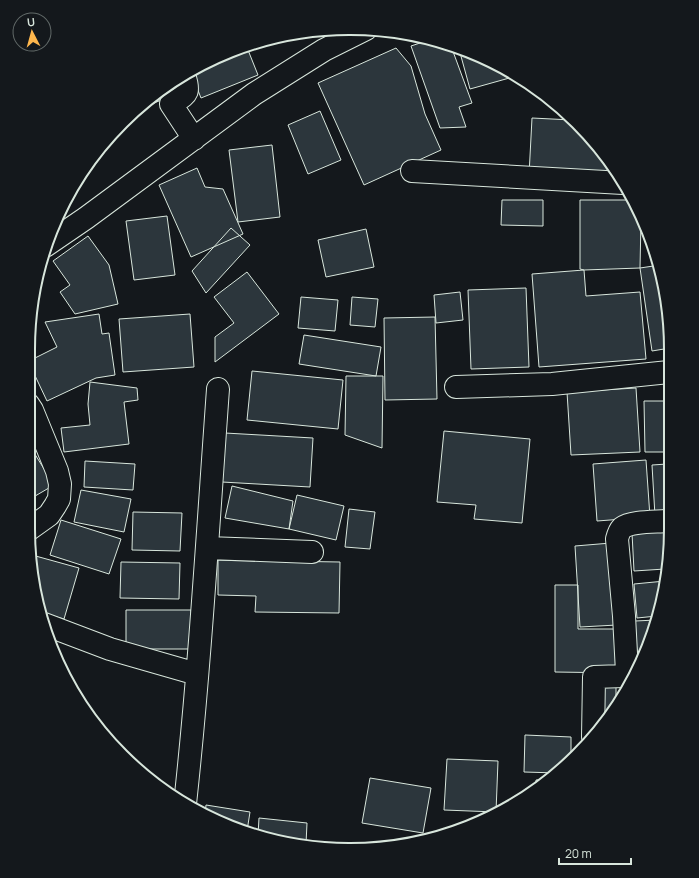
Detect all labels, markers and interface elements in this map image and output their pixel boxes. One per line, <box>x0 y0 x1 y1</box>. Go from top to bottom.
north arrow <box>12 12 52 52</box>
text: U <box>26 14 36 29</box>
scale bar <box>559 840 631 866</box>
text: 20 m <box>565 845 592 862</box>

